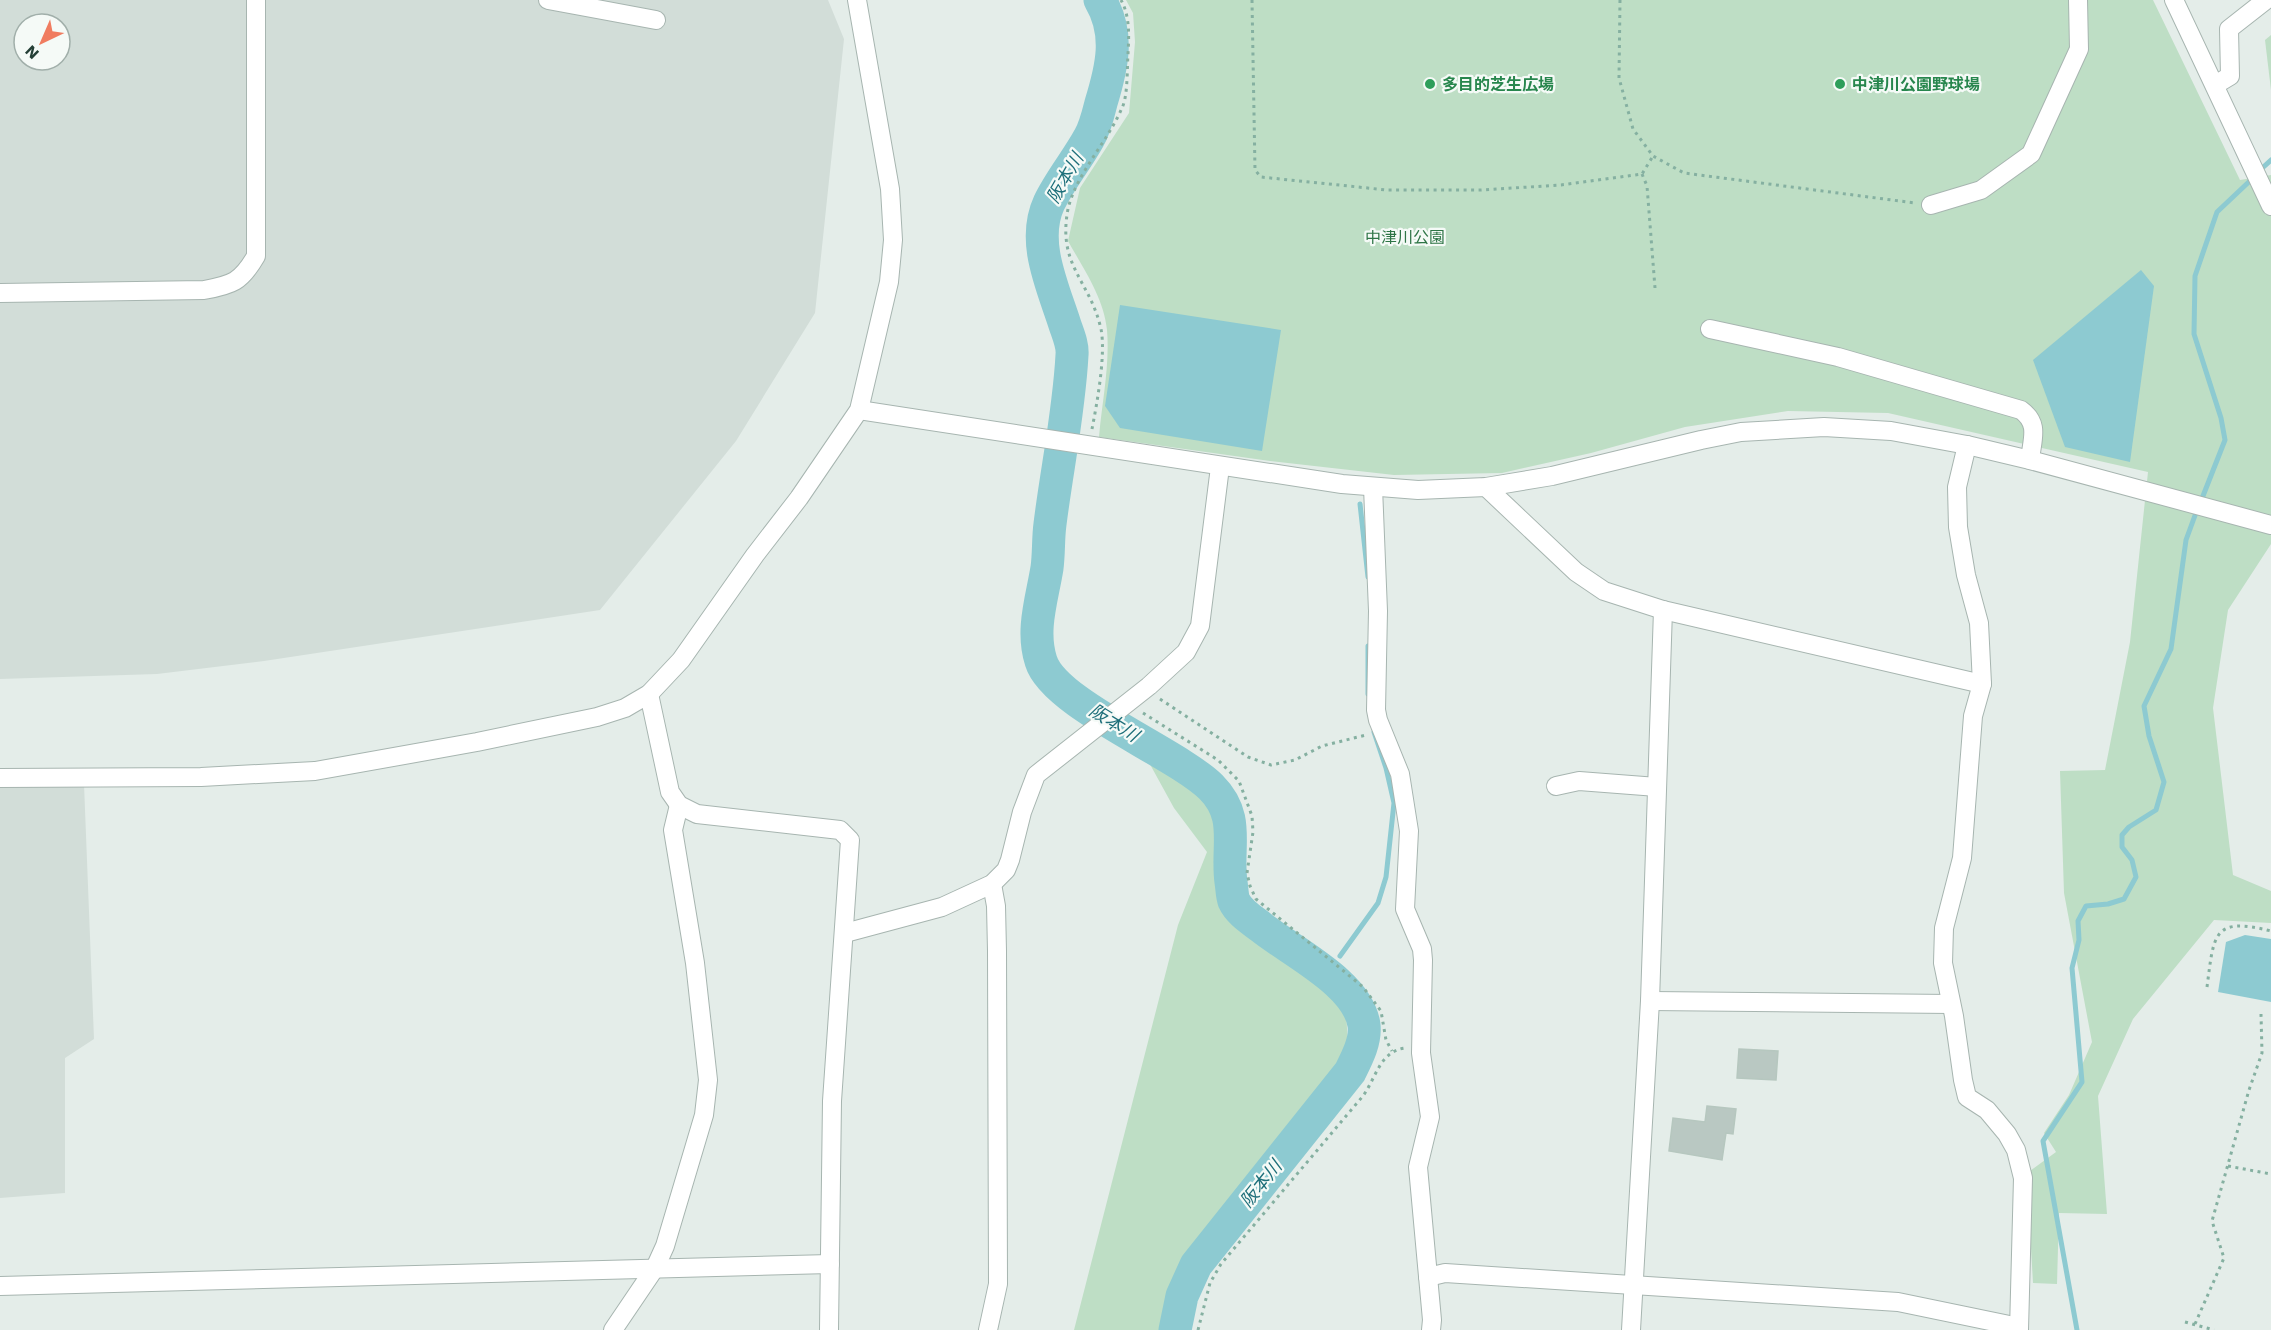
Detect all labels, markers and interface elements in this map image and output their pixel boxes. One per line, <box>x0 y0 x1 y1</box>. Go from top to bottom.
north arrow <box>12 12 72 72</box>
text: N <box>21 41 43 63</box>
place label: 多目的芝生広場 <box>1442 75 1554 94</box>
place label: 中津川公園野球場 <box>1852 75 1980 94</box>
marker: 多目的芝生広場 <box>1423 77 1437 91</box>
marker: 中津川公園野球場 <box>1833 77 1847 91</box>
water label: 阪本川 <box>1042 147 1088 206</box>
park label: 中津川公園 <box>1365 228 1445 247</box>
water label: 阪本川 <box>1086 699 1144 747</box>
water label: 阪本川 <box>1235 1155 1287 1211</box>

